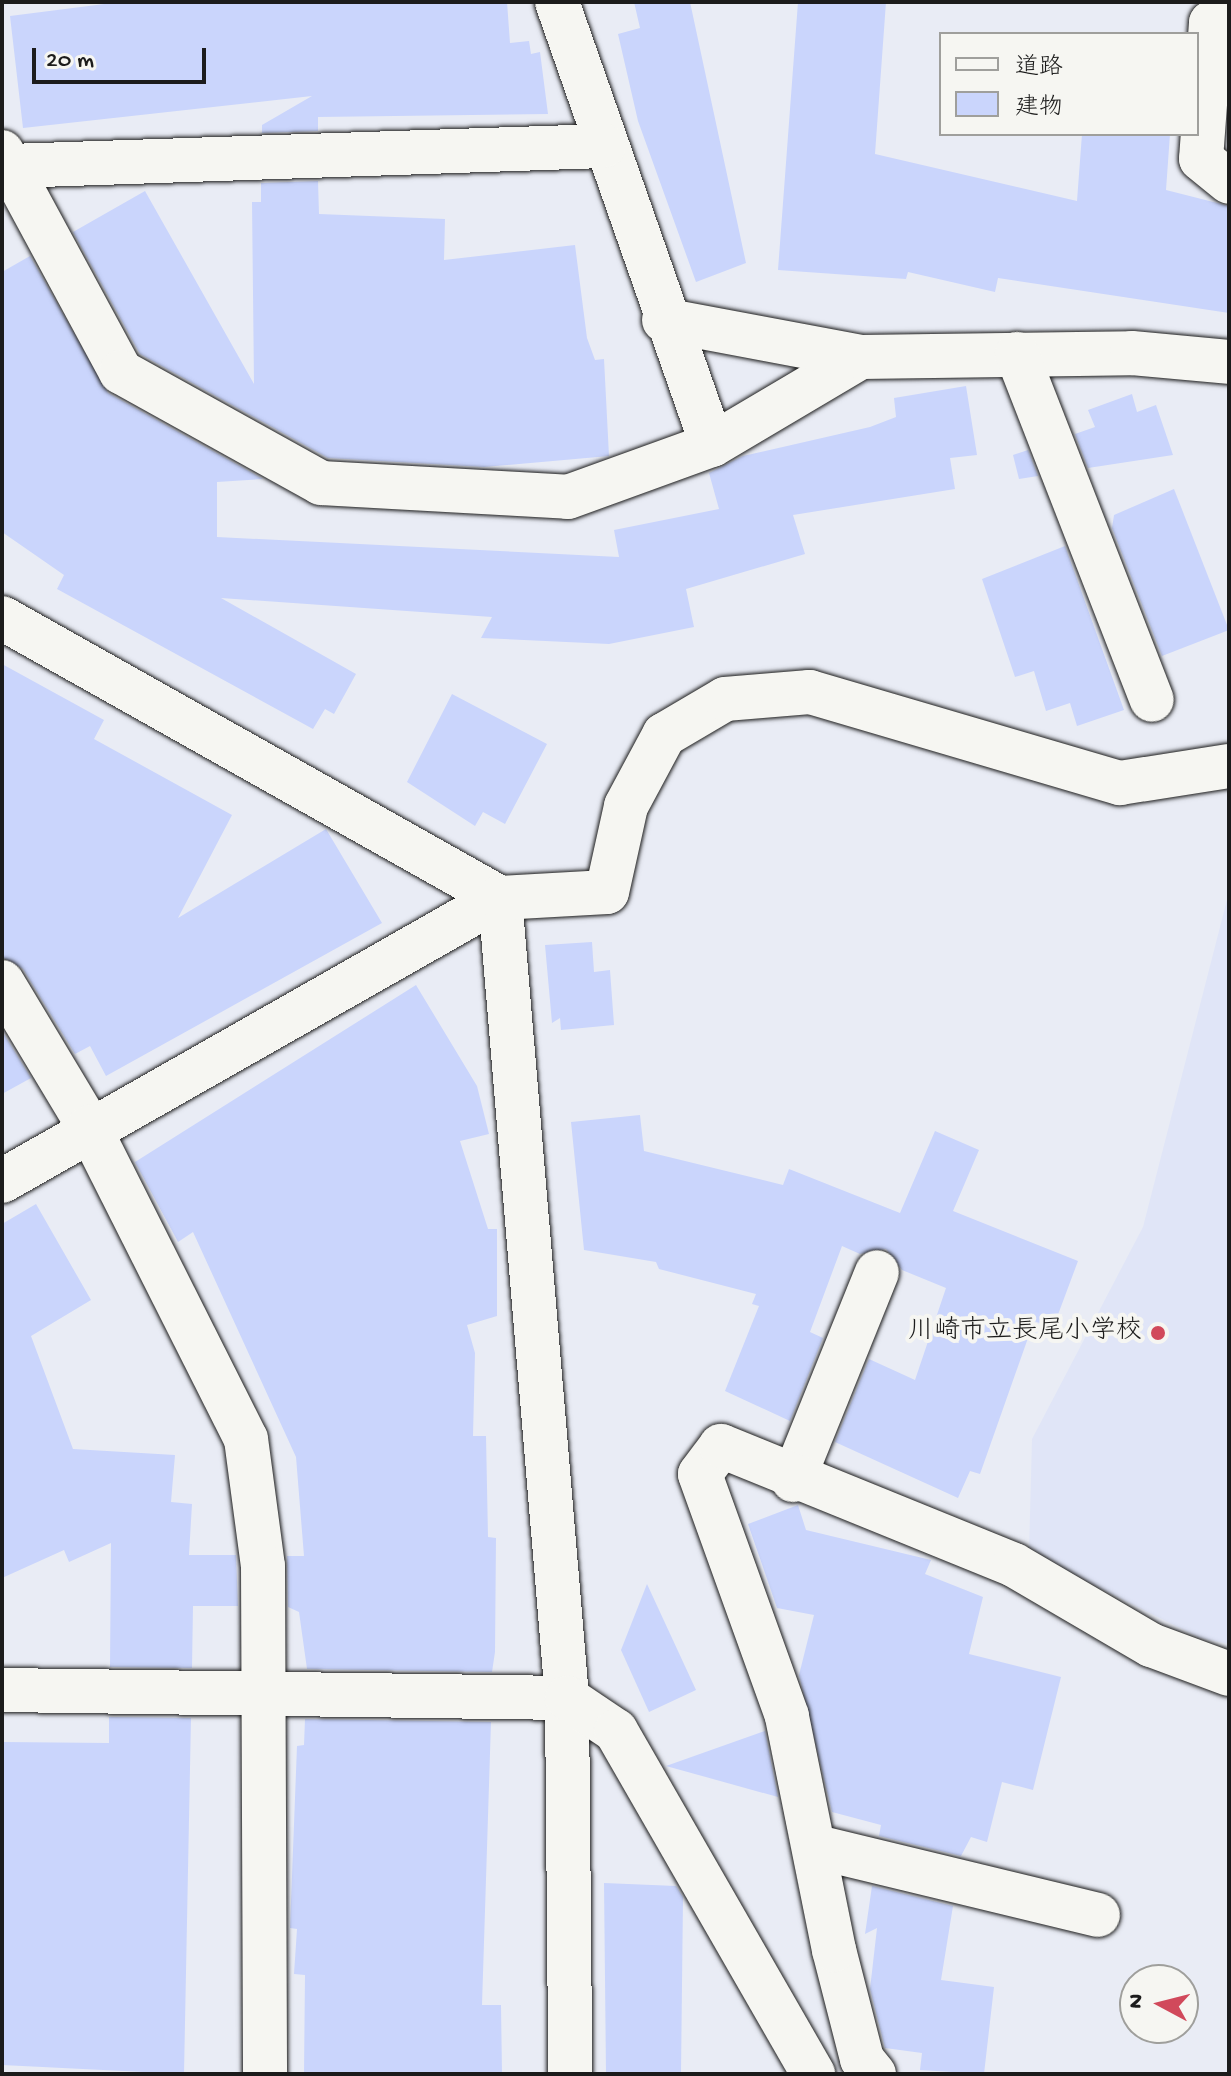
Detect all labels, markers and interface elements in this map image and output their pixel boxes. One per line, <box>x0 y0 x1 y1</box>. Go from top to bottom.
scale bar <box>36 32 210 82</box>
legend <box>939 32 1199 136</box>
text: 20 m <box>46 47 94 76</box>
text: 道路 <box>1015 54 1063 83</box>
text: 建物 <box>1015 94 1063 123</box>
place label: 川崎市立長尾小学校 <box>908 1317 1142 1349</box>
marker: 川崎市立長尾小学校 <box>1149 1324 1167 1342</box>
north arrow <box>1119 1964 1199 2044</box>
text: N <box>1123 1993 1151 2010</box>

